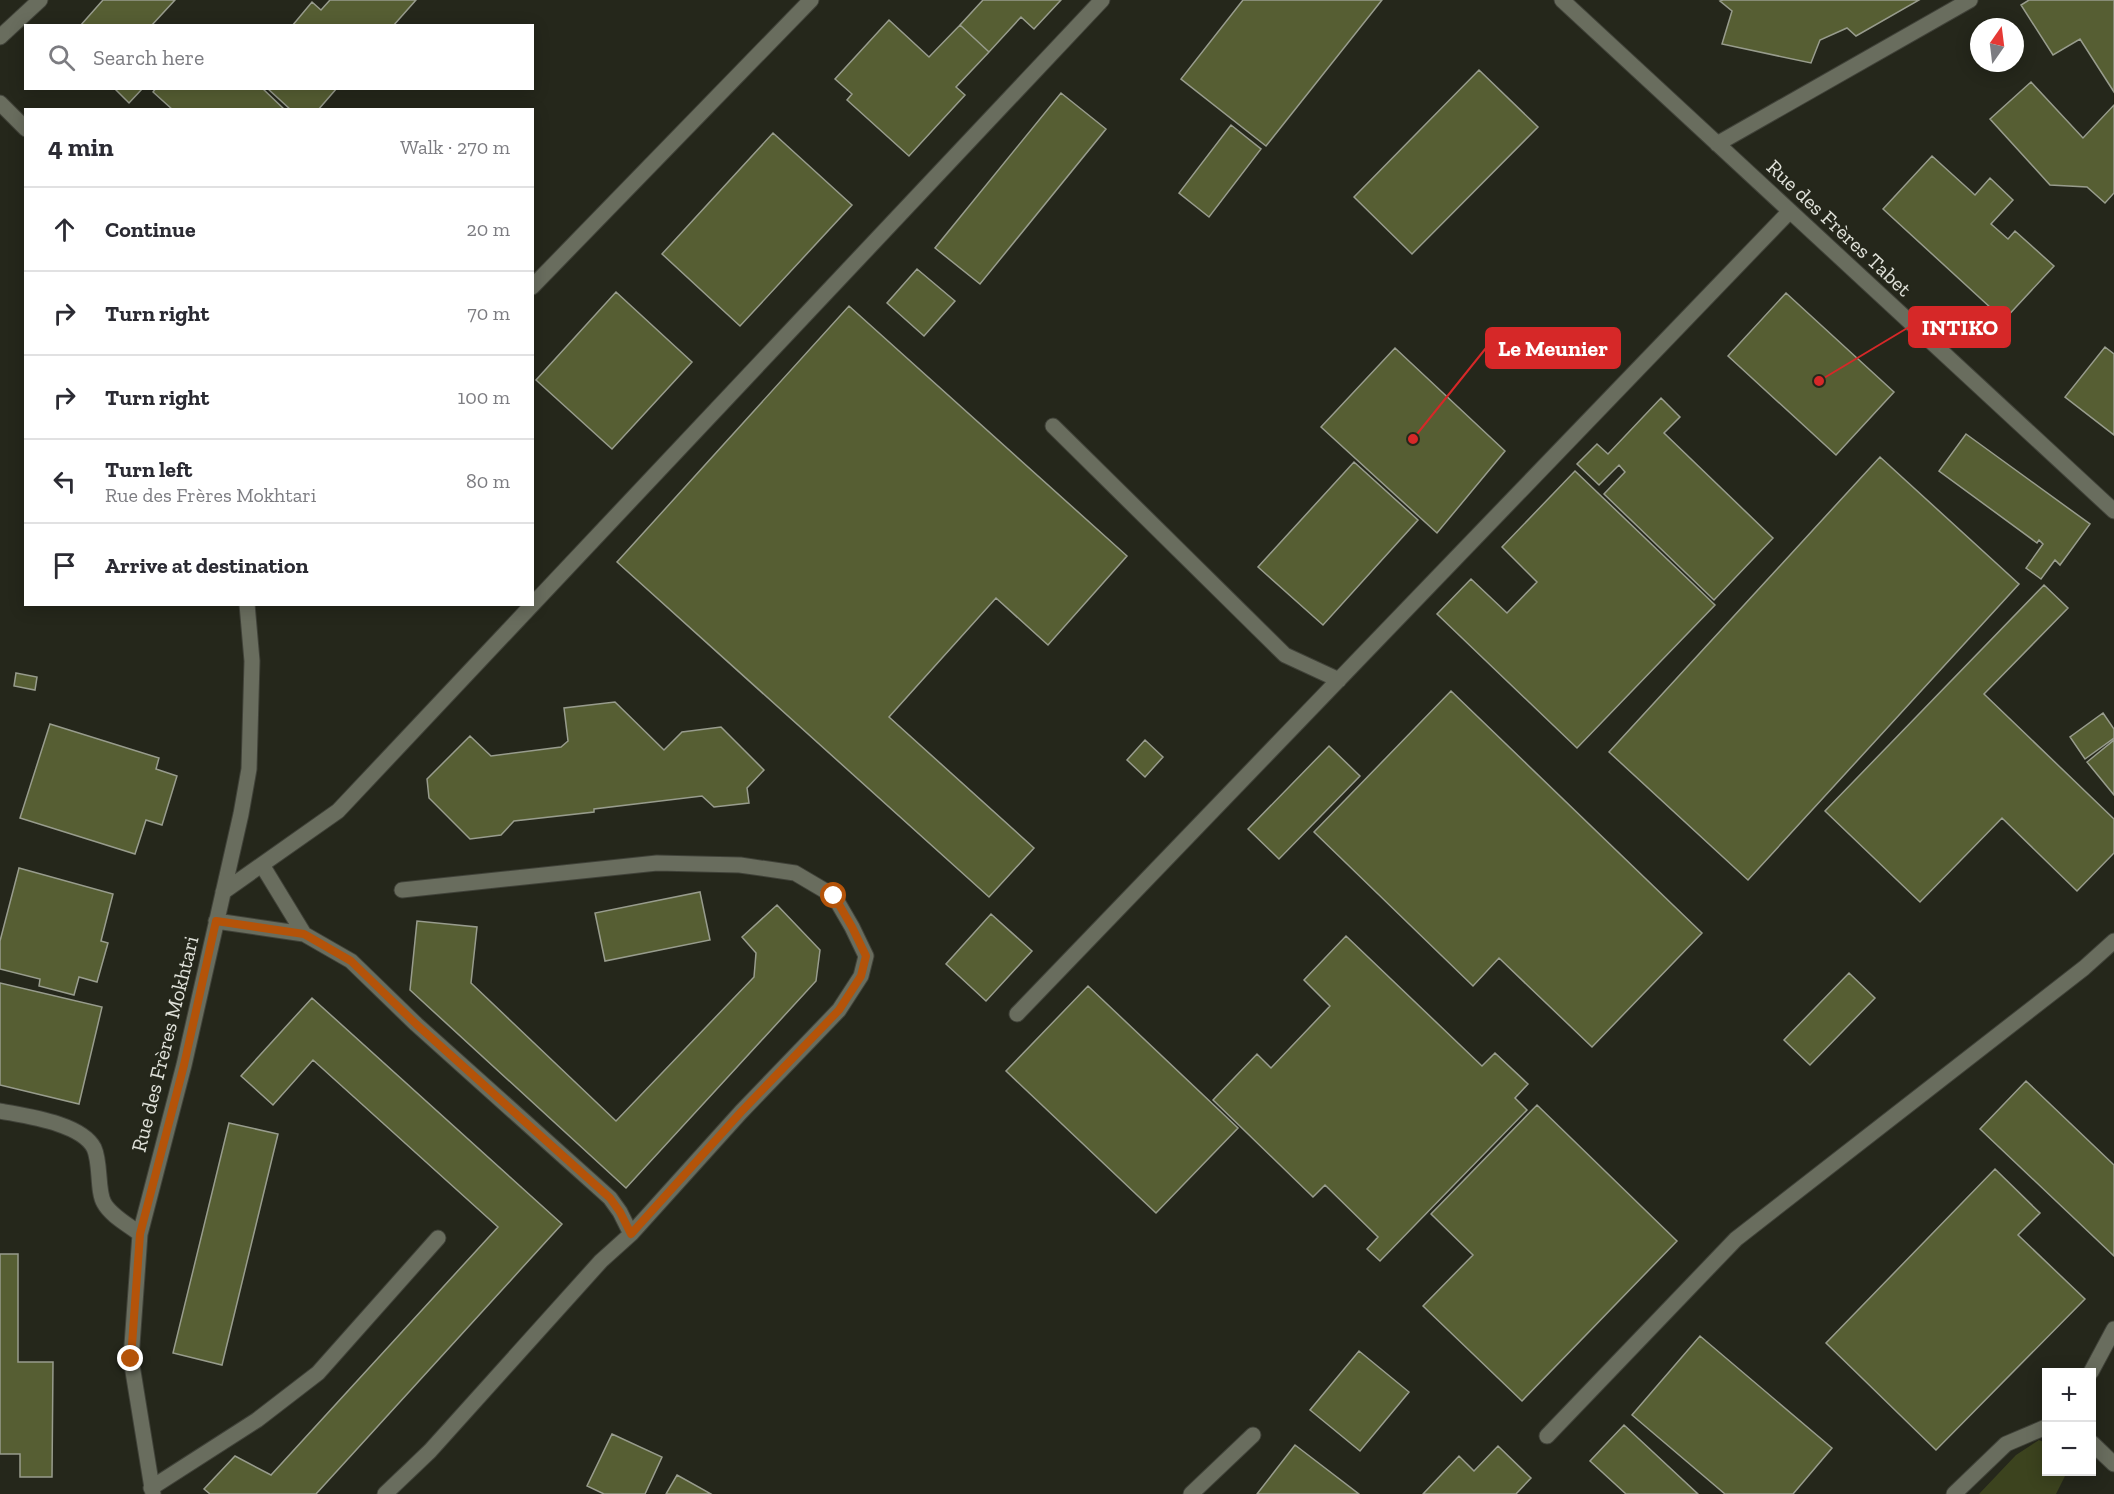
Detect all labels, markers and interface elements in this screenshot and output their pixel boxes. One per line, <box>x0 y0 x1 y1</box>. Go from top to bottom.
north arrow <box>1970 18 2024 72</box>
search box <box>24 24 534 90</box>
icon: search <box>45 41 78 74</box>
text: Search here <box>93 44 204 71</box>
text: 4 min <box>48 131 114 163</box>
text: Walk · 270 m <box>400 135 510 159</box>
street label: Rue des Frères Tabet <box>1762 154 1917 301</box>
icon: ahead <box>48 213 81 246</box>
text: Continue <box>105 216 196 243</box>
text: 20 m <box>466 217 510 241</box>
icon: right <box>48 297 81 330</box>
text: Turn right <box>105 300 209 327</box>
text: 70 m <box>467 301 510 325</box>
callout: INTIKO <box>1909 307 2010 347</box>
text: INTIKO <box>1922 314 1999 341</box>
callout: Le Meunier <box>1486 328 1620 368</box>
text: Le Meunier <box>1498 335 1608 362</box>
icon: right <box>48 381 81 414</box>
text: Turn right <box>105 384 209 411</box>
text: 100 m <box>457 385 510 409</box>
text: Turn left <box>105 456 192 483</box>
icon: left <box>48 465 81 498</box>
text: 80 m <box>466 469 510 493</box>
text: Rue des Frères Mokhtari <box>105 483 316 507</box>
icon: arrive <box>48 549 81 582</box>
text: Arrive at destination <box>105 552 308 579</box>
route start <box>820 882 846 908</box>
street label: Rue des Frères Mokhtari <box>126 933 204 1155</box>
route end <box>117 1345 143 1371</box>
map controls <box>2042 1368 2096 1476</box>
button: + <box>2042 1368 2096 1422</box>
button: − <box>2042 1422 2096 1476</box>

